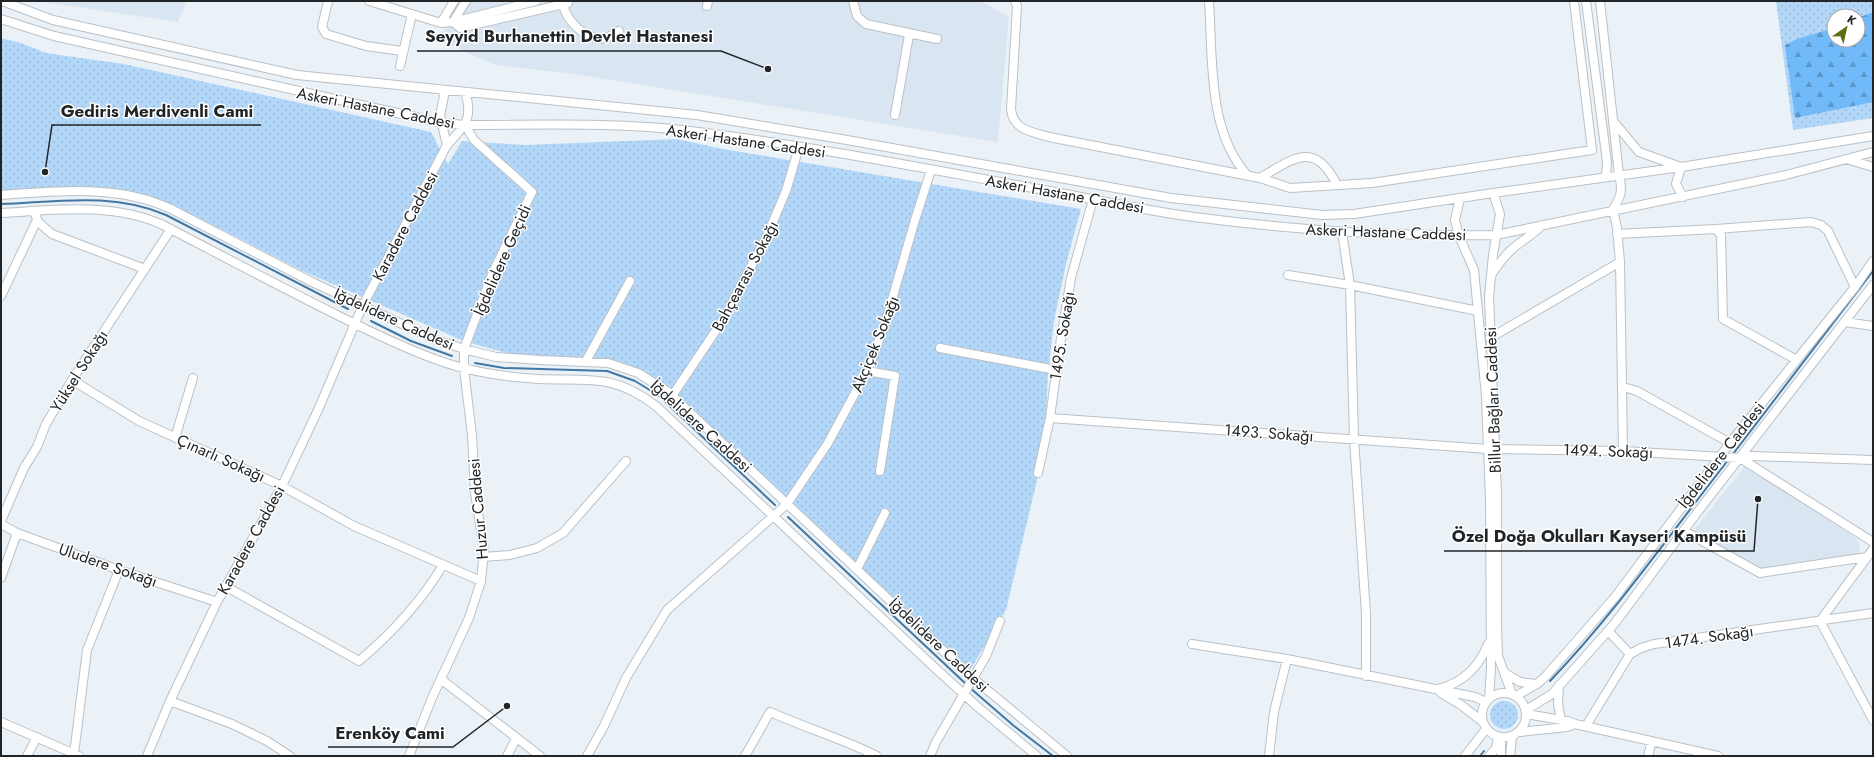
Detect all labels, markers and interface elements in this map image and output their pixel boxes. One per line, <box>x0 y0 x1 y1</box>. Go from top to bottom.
north arrow <box>1826 8 1866 48</box>
text: K <box>1844 11 1860 29</box>
callout: Seyyid Burhanettin Devlet Hastanesi <box>417 22 721 51</box>
text: Seyyid Burhanettin Devlet Hastanesi <box>425 24 713 48</box>
street label: Askeri Hastane Caddesi <box>295 81 457 135</box>
callout: Gediris Merdivenli Cami <box>52 96 261 125</box>
text: Gediris Merdivenli Cami <box>61 99 253 123</box>
street label: Askeri Hastane Caddesi <box>665 118 827 164</box>
street label: Karadere Caddesi <box>366 167 444 285</box>
street label: Askeri Hastane Caddesi <box>984 169 1146 219</box>
street label: İğdelidere Geçidi <box>467 201 537 319</box>
street label: Bahçearası Sokağı <box>706 216 784 336</box>
street label: Askeri Hastane Caddesi <box>1305 218 1467 246</box>
street label: İğdelidere Caddesi <box>330 282 458 356</box>
street label: 1495. Sokağı <box>1044 290 1080 382</box>
street label: Akçiçek Sokağı <box>845 292 905 396</box>
street label: Yüksel Sokağı <box>45 325 113 417</box>
street label: Billur Bağları Caddesi <box>1479 326 1507 474</box>
street label: İğdelidere Caddesi <box>645 374 757 478</box>
street label: İğdelidere Caddesi <box>1672 397 1770 513</box>
street label: 1493. Sokağı <box>1224 418 1314 448</box>
street label: Çınarlı Sokağı <box>173 428 269 488</box>
street label: 1494. Sokağı <box>1563 438 1653 464</box>
street label: Huzur Caddesi <box>462 457 494 561</box>
street label: Karadere Caddesi <box>212 481 290 599</box>
callout: Özel Doğa Okulları Kayseri Kampüsü <box>1444 522 1754 551</box>
text: Özel Doğa Okulları Kayseri Kampüsü <box>1452 524 1746 548</box>
street label: Uludere Sokağı <box>55 537 161 593</box>
street label: İğdelidere Caddesi <box>884 592 994 698</box>
street label: 1474. Sokağı <box>1663 619 1755 655</box>
callout: Erenköy Cami <box>328 718 453 747</box>
text: Erenköy Cami <box>335 721 445 745</box>

